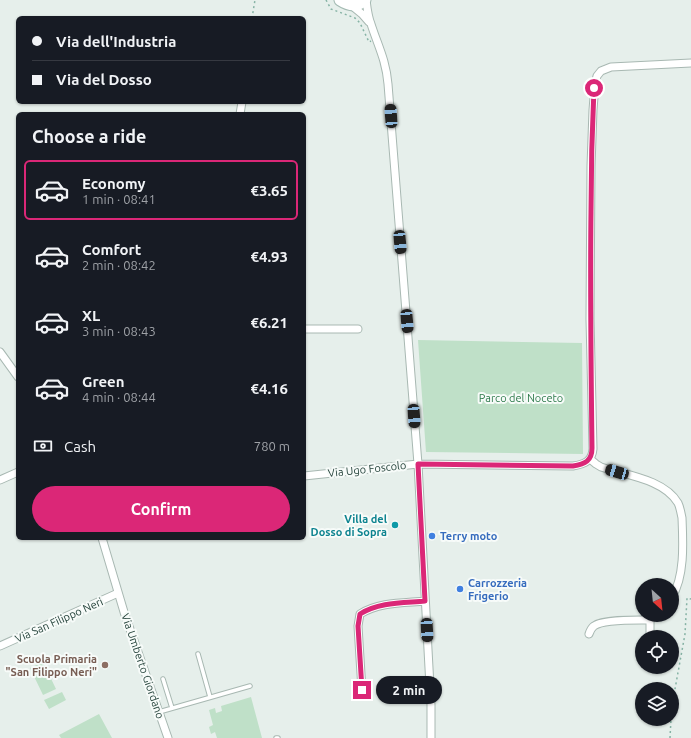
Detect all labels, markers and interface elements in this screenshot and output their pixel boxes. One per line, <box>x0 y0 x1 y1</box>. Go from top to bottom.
text: Via dell'Industria <box>56 33 176 50</box>
text: Via del Dosso <box>56 71 152 88</box>
route start <box>585 79 603 97</box>
car <box>384 104 398 128</box>
text: Choose a ride <box>32 126 146 146</box>
icon: car <box>34 172 70 208</box>
text: Economy <box>82 175 146 192</box>
text: €3.65 <box>250 182 288 199</box>
text: 1 min · 08:41 <box>82 192 156 206</box>
car <box>393 230 407 254</box>
icon: car <box>34 238 70 274</box>
text: Comfort <box>82 241 141 258</box>
text: €4.93 <box>250 248 288 265</box>
text: 2 min · 08:42 <box>82 258 156 272</box>
icon: car <box>34 304 70 340</box>
text: XL <box>82 307 100 324</box>
car <box>400 309 414 333</box>
text: €6.21 <box>250 314 288 331</box>
text: 3 min · 08:43 <box>82 324 156 338</box>
icon: car <box>34 370 70 406</box>
text: Green <box>82 373 124 390</box>
text: €4.16 <box>250 380 288 397</box>
text: 4 min · 08:44 <box>82 390 156 404</box>
park label: Parco del Noceto <box>479 392 563 404</box>
car <box>407 404 421 428</box>
icon: cash <box>32 435 54 457</box>
text: Cash <box>64 438 96 455</box>
text: 780 m <box>254 439 290 453</box>
street label: Via Ugo Foscolo <box>327 459 407 479</box>
car <box>604 463 630 481</box>
button: Confirm <box>32 486 290 532</box>
place label: Villa del Dosso di Sopra <box>311 513 388 538</box>
marker: Villa del Dosso di Sopra <box>390 520 400 530</box>
place label: Terry moto <box>440 530 498 542</box>
marker: Terry moto <box>427 531 437 541</box>
place label: Carrozzeria Frigerio <box>468 577 527 602</box>
north arrow <box>635 578 679 622</box>
map controls <box>635 578 679 726</box>
marker: Carrozzeria Frigerio <box>455 584 465 594</box>
street label: Via San Filippo Neri <box>13 595 105 645</box>
street label: Via Umberto Giordano <box>119 612 167 720</box>
car <box>420 618 434 642</box>
button: locate <box>635 630 679 674</box>
place label: Scuola Primaria "San Filippo Neri" <box>6 653 97 678</box>
marker: Scuola Primaria "San Filippo Neri" <box>100 660 110 670</box>
callout: 2 min <box>376 676 442 704</box>
route end <box>353 681 371 699</box>
button: layers <box>635 682 679 726</box>
text: 2 min <box>393 683 425 697</box>

